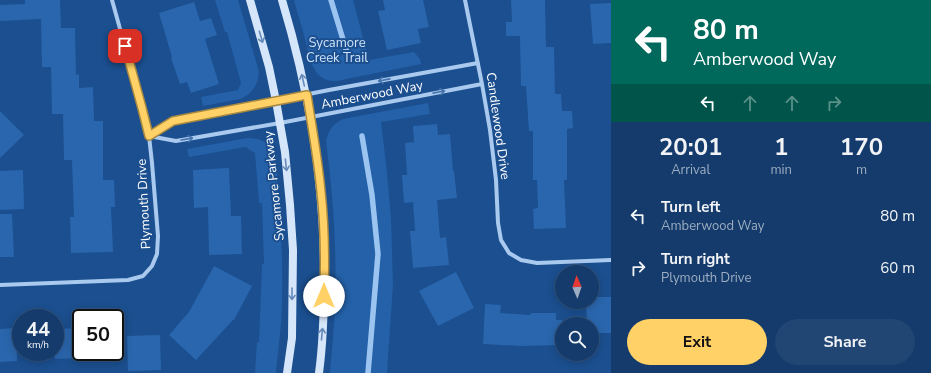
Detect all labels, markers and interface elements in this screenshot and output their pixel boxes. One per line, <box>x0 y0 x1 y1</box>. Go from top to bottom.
text: 80 m <box>693 11 759 49</box>
icon: left <box>627 16 679 68</box>
pin <box>108 29 142 63</box>
one-way arrow <box>258 31 265 44</box>
park label: Sycamore Creek Trail <box>306 34 368 67</box>
icon: arrive <box>114 35 136 57</box>
text: Amberwood Way <box>693 47 836 71</box>
street label: Candlewood Drive <box>482 71 514 181</box>
one-way arrow <box>299 74 307 87</box>
street label: Amberwood Way <box>320 76 425 114</box>
one-way arrow <box>378 76 391 84</box>
one-way arrow <box>432 88 445 96</box>
icon: left <box>697 92 719 114</box>
icon: ahead <box>739 92 761 114</box>
icon: ahead <box>781 92 803 114</box>
icon: right <box>823 92 845 114</box>
street label: Sycamore Parkway <box>259 130 289 242</box>
text: 20:01 <box>659 131 722 163</box>
text: 1 <box>774 131 788 163</box>
text: 170 <box>840 131 883 163</box>
one-way arrow <box>180 135 193 143</box>
street label: Plymouth Drive <box>133 158 155 250</box>
one-way arrow <box>282 158 290 171</box>
text: Arrival <box>671 161 710 179</box>
text: min <box>770 161 792 179</box>
text: m <box>856 161 867 179</box>
text: Turn left <box>661 197 720 217</box>
icon: left <box>627 205 649 227</box>
text: 80 m <box>880 206 915 226</box>
text: Amberwood Way <box>661 217 764 235</box>
text: Turn right <box>661 249 730 269</box>
icon: right <box>627 257 649 279</box>
text: 60 m <box>880 258 915 278</box>
north arrow <box>555 265 599 309</box>
map controls <box>555 265 599 361</box>
text: Plymouth Drive <box>661 269 751 287</box>
position arrow <box>303 275 345 317</box>
one-way arrow <box>288 287 296 300</box>
speed limit sign: 50 <box>72 309 124 361</box>
text: 44 <box>26 316 50 343</box>
button: search <box>555 317 599 361</box>
button: Exit <box>627 319 767 365</box>
button: Share <box>775 319 915 365</box>
one-way arrow <box>319 328 326 341</box>
text: km/h <box>27 338 49 352</box>

